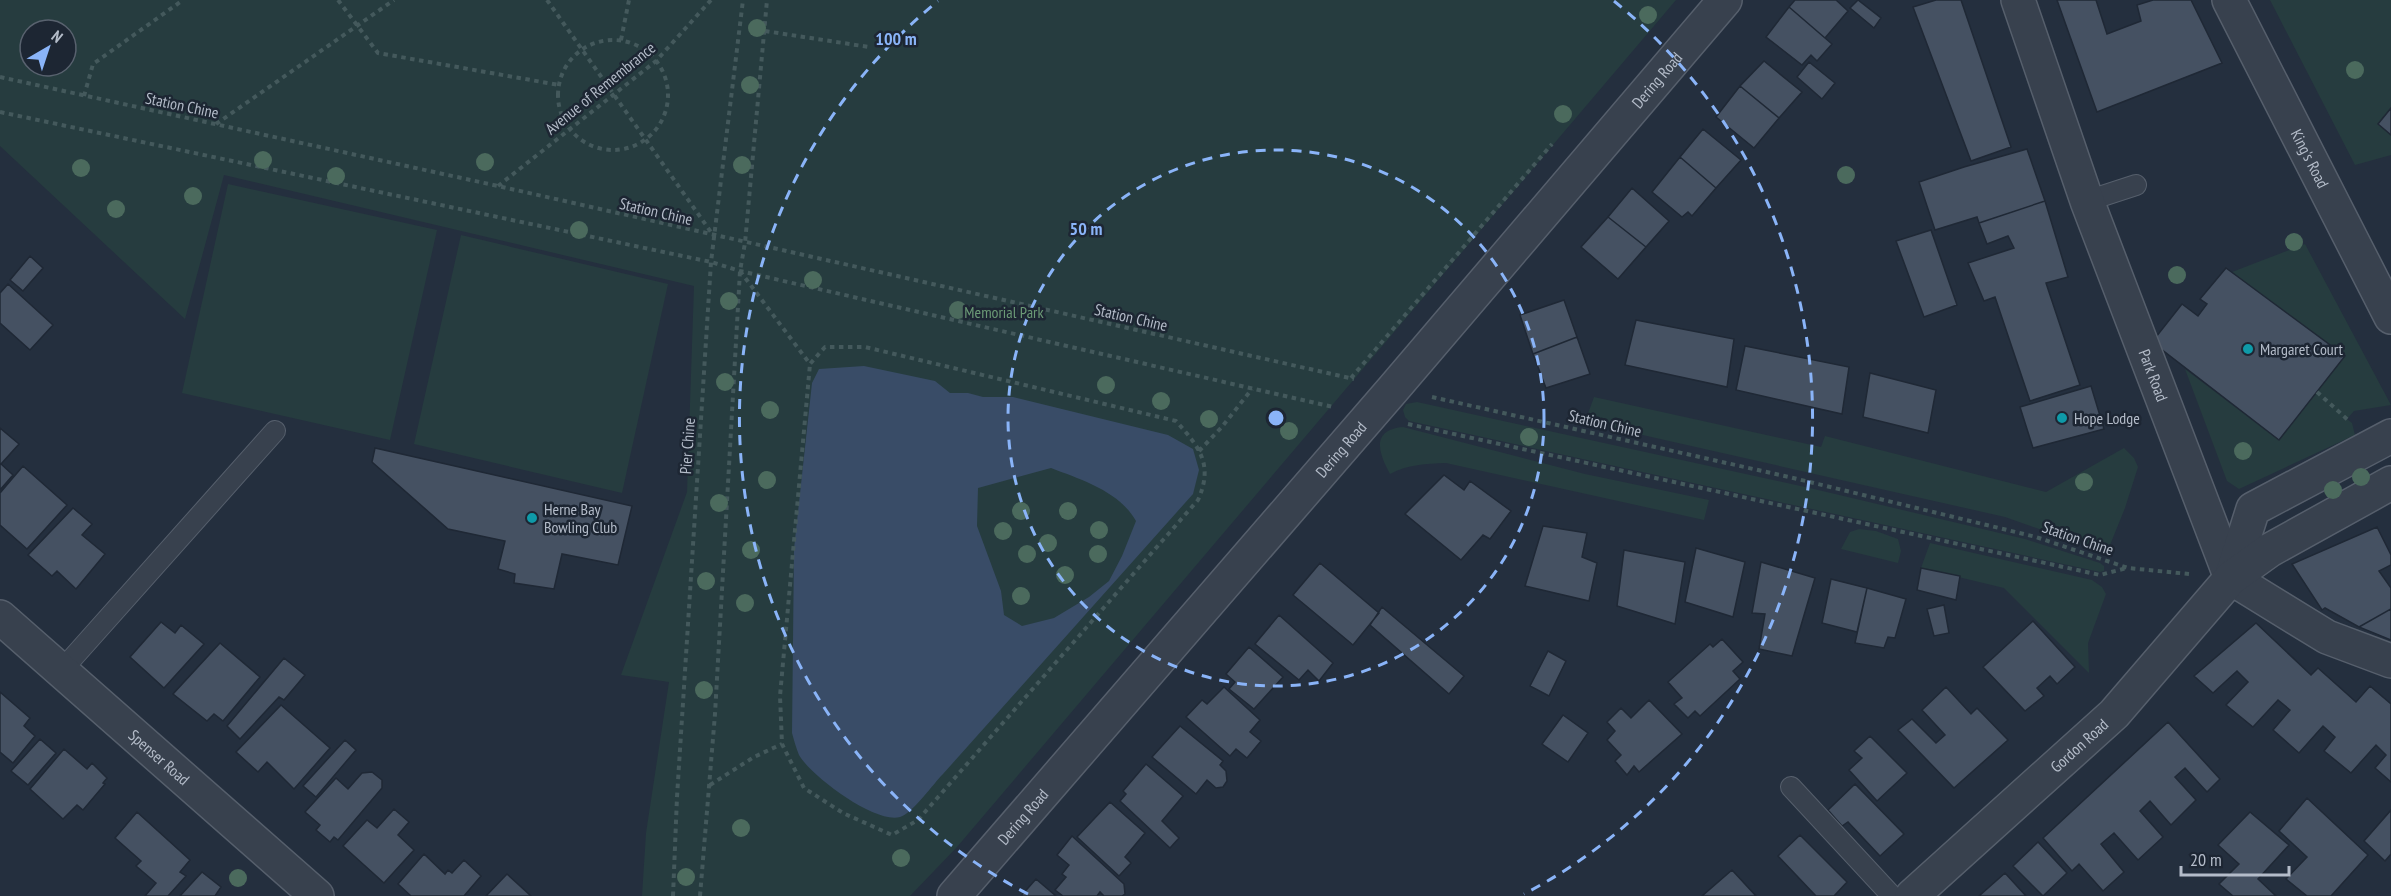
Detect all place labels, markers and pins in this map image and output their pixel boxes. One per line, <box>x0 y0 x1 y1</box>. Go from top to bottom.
place label: Margaret Court <box>2260 339 2344 359</box>
marker: Margaret Court <box>2241 342 2255 356</box>
centre of rings <box>1266 408 1286 428</box>
place label: Hope Lodge <box>2074 408 2140 428</box>
marker: Hope Lodge <box>2055 411 2069 425</box>
place label: Herne Bay Bowling Club <box>544 499 617 537</box>
marker: Herne Bay Bowling Club <box>525 511 539 525</box>

